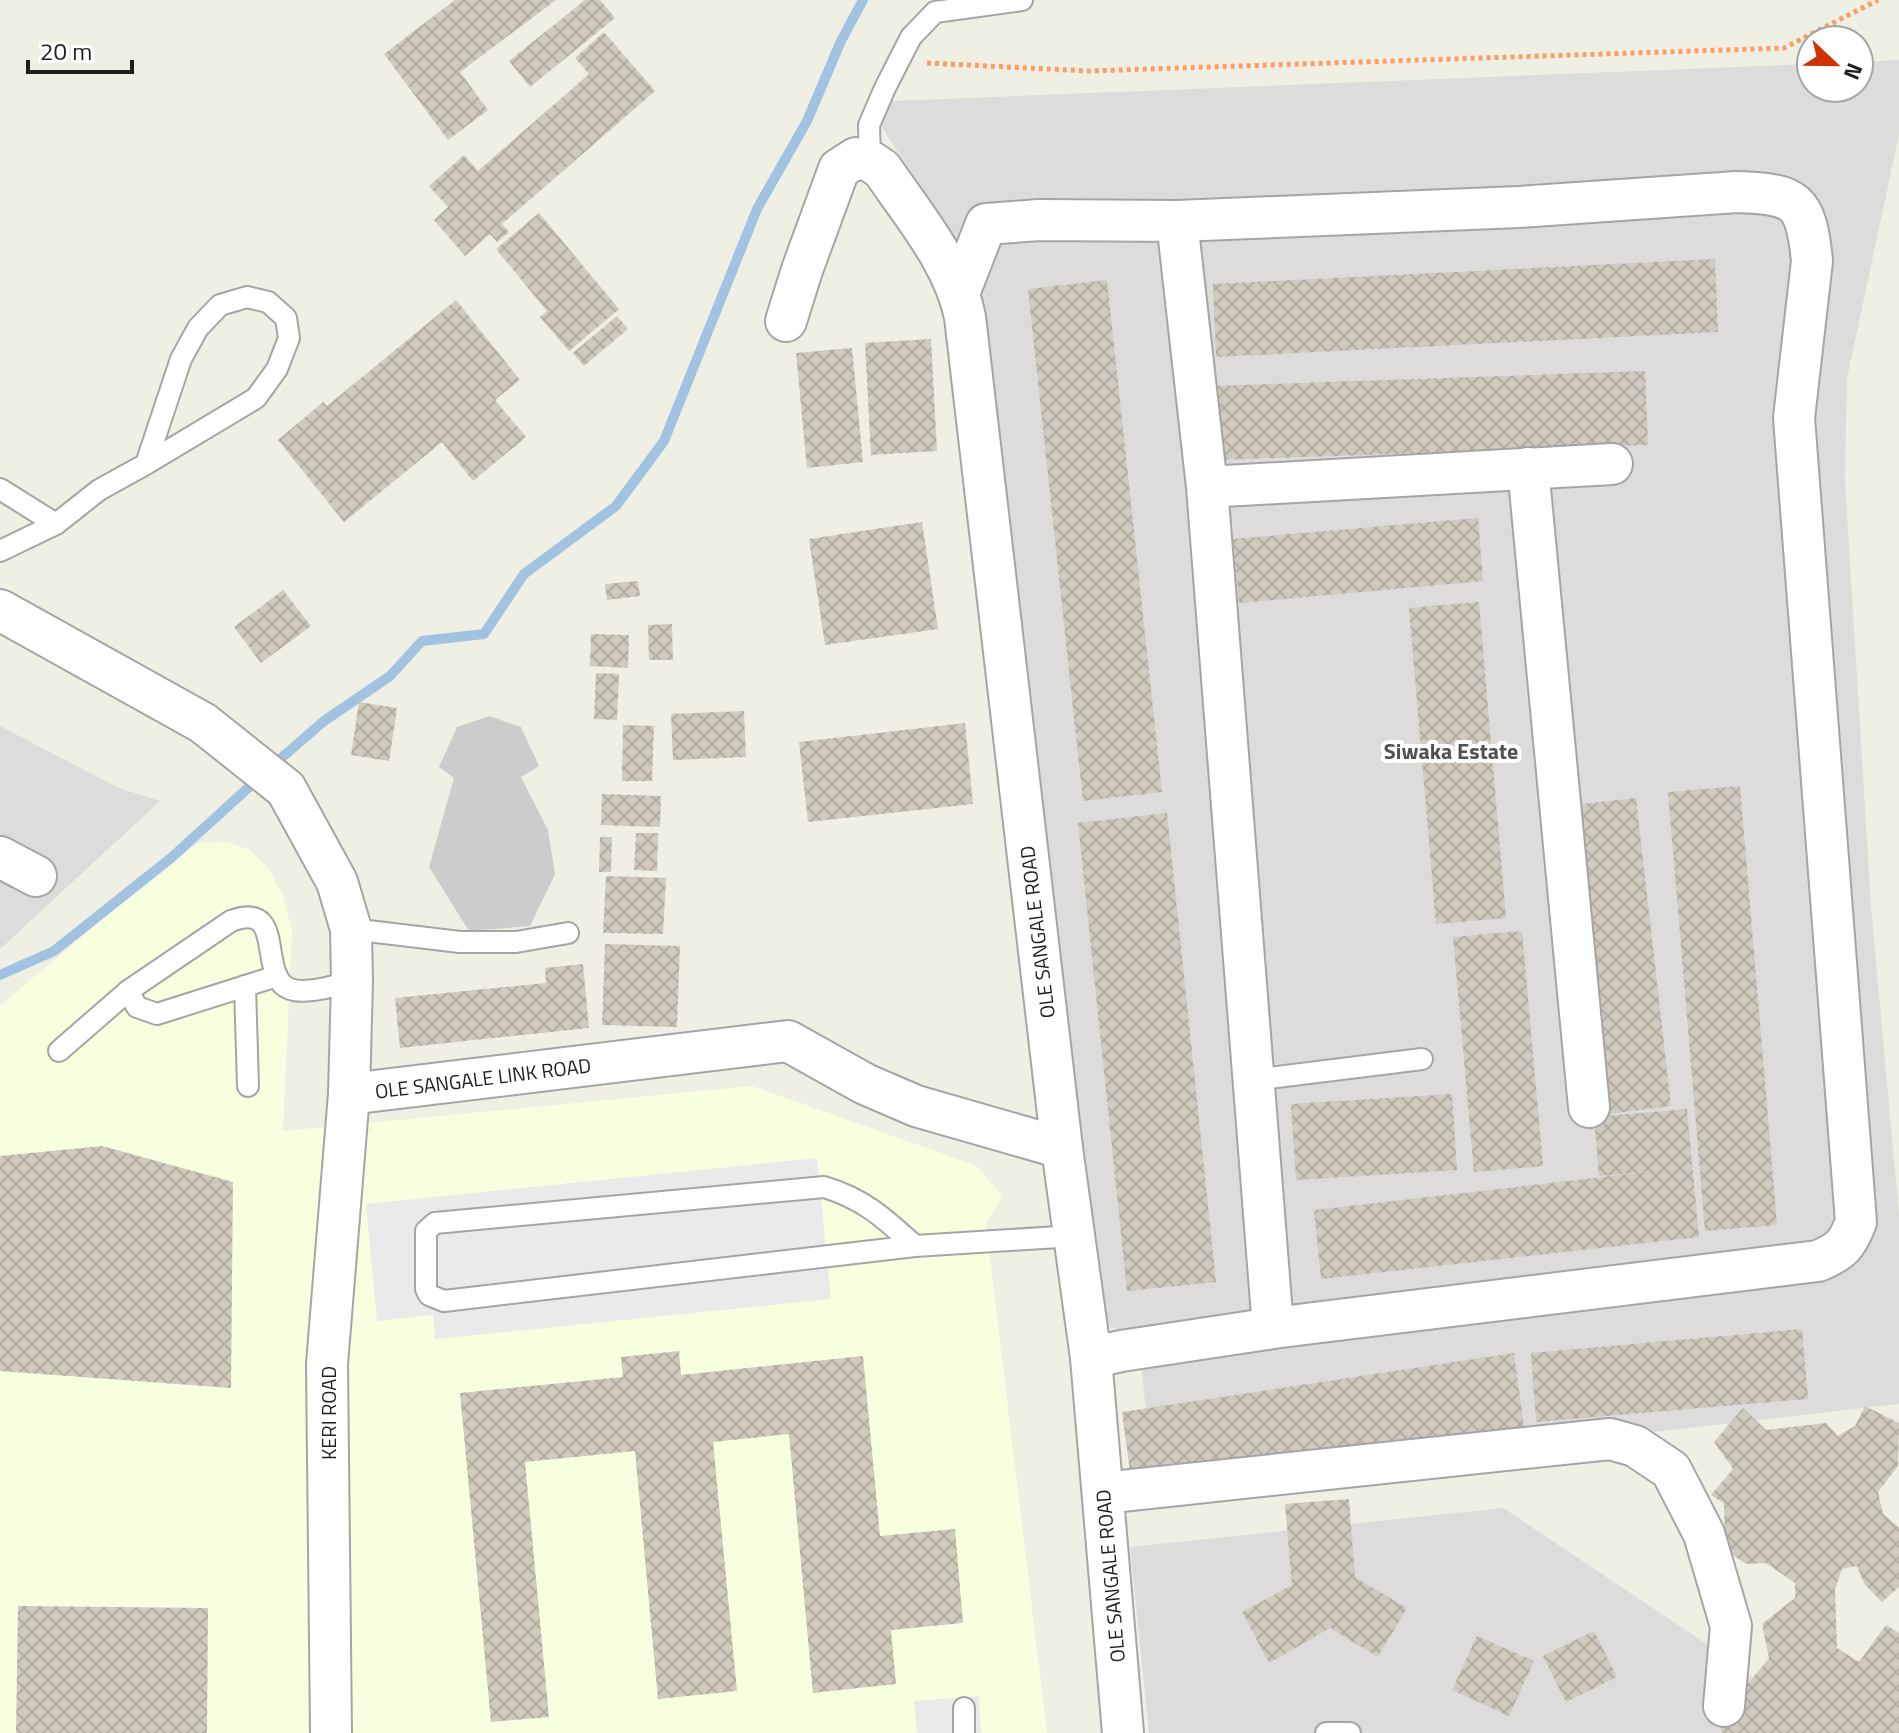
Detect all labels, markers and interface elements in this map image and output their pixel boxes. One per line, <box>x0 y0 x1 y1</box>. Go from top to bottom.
scale bar <box>28 24 132 74</box>
north arrow <box>1795 24 1875 104</box>
text: 20 m <box>40 33 92 69</box>
text: N <box>1835 58 1872 85</box>
district label: Siwaka Estate <box>1384 734 1518 768</box>
street label: OLE SANGALE ROAD <box>1011 844 1063 1020</box>
street label: OLE SANGALE LINK ROAD <box>373 1049 593 1107</box>
street label: KERI ROAD <box>313 1366 344 1460</box>
street label: OLE SANGALE ROAD <box>1087 1488 1133 1664</box>

